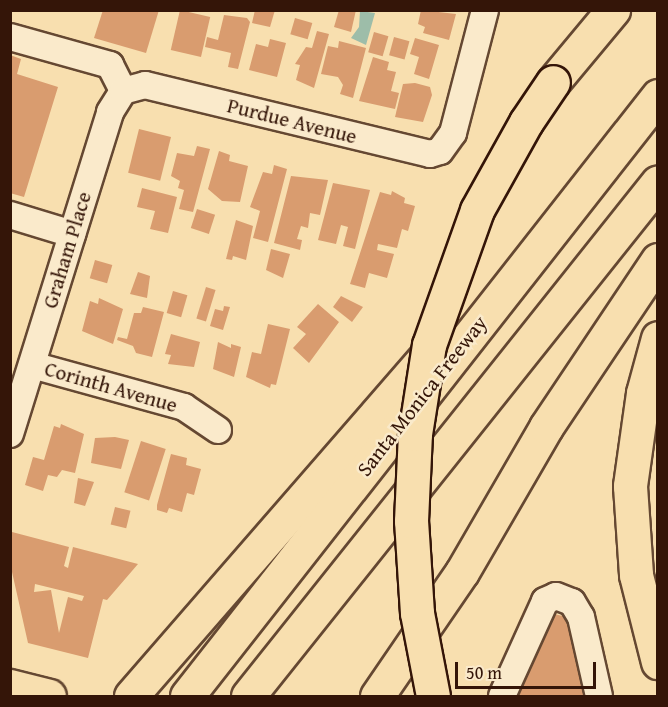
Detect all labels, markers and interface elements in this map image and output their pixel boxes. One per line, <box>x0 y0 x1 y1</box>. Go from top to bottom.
street label: Purdue Avenue <box>225 93 359 149</box>
street label: Graham Place <box>37 189 97 311</box>
street label: Santa Monica Freeway <box>352 311 492 481</box>
street label: Corinth Avenue <box>42 356 180 418</box>
scale bar <box>458 650 599 688</box>
text: 50 m <box>466 659 502 686</box>

